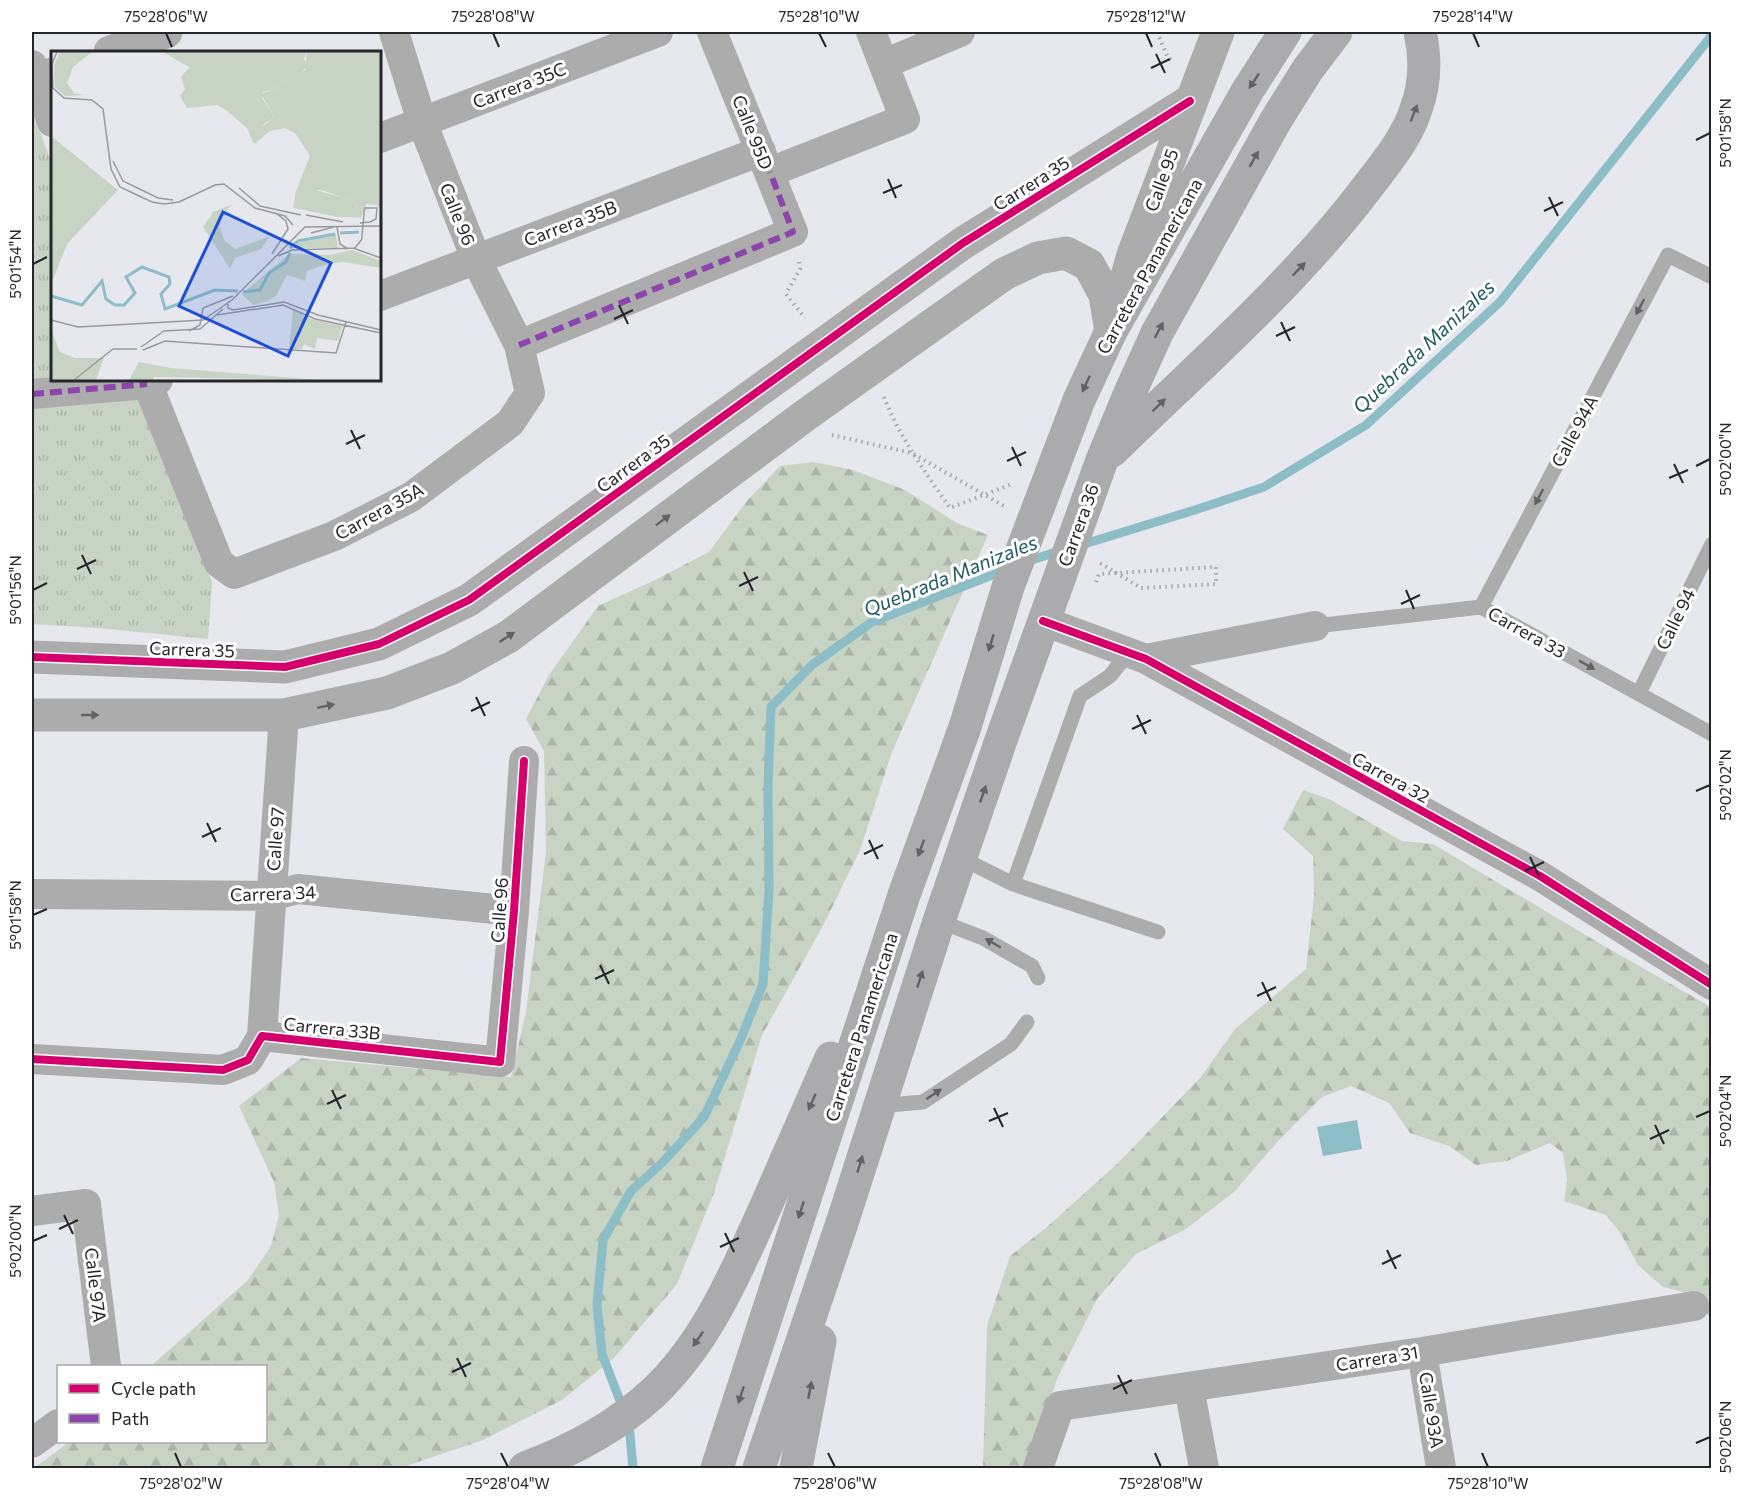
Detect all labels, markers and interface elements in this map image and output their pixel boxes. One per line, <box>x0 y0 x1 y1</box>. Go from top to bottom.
text: 75°28'06"W <box>124 7 208 25</box>
text: 75°28'08"W <box>451 7 535 25</box>
text: 75°28'10"W <box>778 7 860 25</box>
text: 75°28'12"W <box>1106 7 1186 25</box>
text: 75°28'14"W <box>1433 7 1513 25</box>
inset map <box>51 51 381 381</box>
street label: Carrera 35C <box>469 57 569 113</box>
one-way arrow <box>1249 73 1260 89</box>
street label: Calle 95D <box>728 92 778 172</box>
text: 5°01'58"N <box>1716 98 1734 168</box>
one-way arrow <box>1409 103 1419 121</box>
street label: Calle 95 <box>1140 146 1182 214</box>
street label: Carrera 35 <box>989 151 1073 215</box>
one-way arrow <box>1249 151 1259 168</box>
street label: Carretera Panamericana <box>1092 174 1206 358</box>
street label: Calle 96 <box>435 179 481 249</box>
street label: Carrera 35B <box>521 195 619 251</box>
text: 5°01'54"N <box>6 229 24 299</box>
one-way arrow <box>1292 263 1306 277</box>
water label: Quebrada Manizales <box>1347 274 1499 418</box>
one-way arrow <box>1635 299 1645 316</box>
one-way arrow <box>1155 321 1164 338</box>
one-way arrow <box>1082 376 1091 393</box>
street label: Calle 94A <box>1546 391 1602 471</box>
one-way arrow <box>1152 398 1166 412</box>
text: 5°02'00"N <box>1716 422 1734 496</box>
street label: Carrera 35 <box>592 429 674 497</box>
street label: Carrera 35A <box>331 478 427 544</box>
street label: Carrera 36 <box>1053 481 1103 569</box>
one-way arrow <box>1534 489 1544 506</box>
one-way arrow <box>655 514 671 527</box>
water label: Quebrada Manizales <box>860 529 1040 621</box>
text: 5°01'56"N <box>6 555 24 625</box>
street label: Calle 94 <box>1651 585 1699 653</box>
street label: Carrera 33 <box>1484 602 1570 662</box>
one-way arrow <box>499 632 515 643</box>
one-way arrow <box>986 634 995 652</box>
street label: Carrera 35 <box>149 637 235 661</box>
one-way arrow <box>1579 660 1596 670</box>
one-way arrow <box>317 701 336 710</box>
one-way arrow <box>80 710 99 720</box>
street label: Carrera 32 <box>1348 747 1434 807</box>
text: 5°02'02"N <box>1716 749 1734 821</box>
one-way arrow <box>978 785 988 803</box>
street label: Calle 97 <box>262 806 288 872</box>
one-way arrow <box>916 839 925 857</box>
street label: Calle 96 <box>486 876 512 944</box>
text: 5°01'58"N <box>6 880 24 950</box>
street label: Carrera 34 <box>230 880 317 905</box>
street label: Carretera Panamericana <box>820 930 902 1124</box>
one-way arrow <box>985 938 1001 949</box>
one-way arrow <box>916 970 925 988</box>
street label: Carrera 33B <box>282 1012 382 1044</box>
text: 5°02'04"N <box>1716 1075 1734 1147</box>
one-way arrow <box>926 1089 942 1100</box>
one-way arrow <box>807 1093 817 1111</box>
one-way arrow <box>856 1155 865 1173</box>
one-way arrow <box>796 1201 806 1219</box>
text: 5°02'00"N <box>6 1204 24 1278</box>
street label: Calle 97A <box>81 1246 111 1324</box>
one-way arrow <box>692 1330 704 1346</box>
street label: Carrera 31 <box>1334 1341 1420 1375</box>
legend <box>57 1365 267 1443</box>
street label: Calle 93A <box>1415 1370 1449 1450</box>
text: Cycle path <box>111 1377 196 1399</box>
one-way arrow <box>806 1381 815 1400</box>
one-way arrow <box>736 1386 745 1404</box>
text: 5°02'06"N <box>1716 1401 1734 1473</box>
text: Path <box>111 1407 149 1429</box>
text: 75°28'02"W <box>140 1474 222 1492</box>
text: 75°28'04"W <box>466 1474 550 1492</box>
text: 75°28'06"W <box>793 1474 877 1492</box>
text: 75°28'08"W <box>1119 1474 1203 1492</box>
text: 75°28'10"W <box>1447 1474 1529 1492</box>

